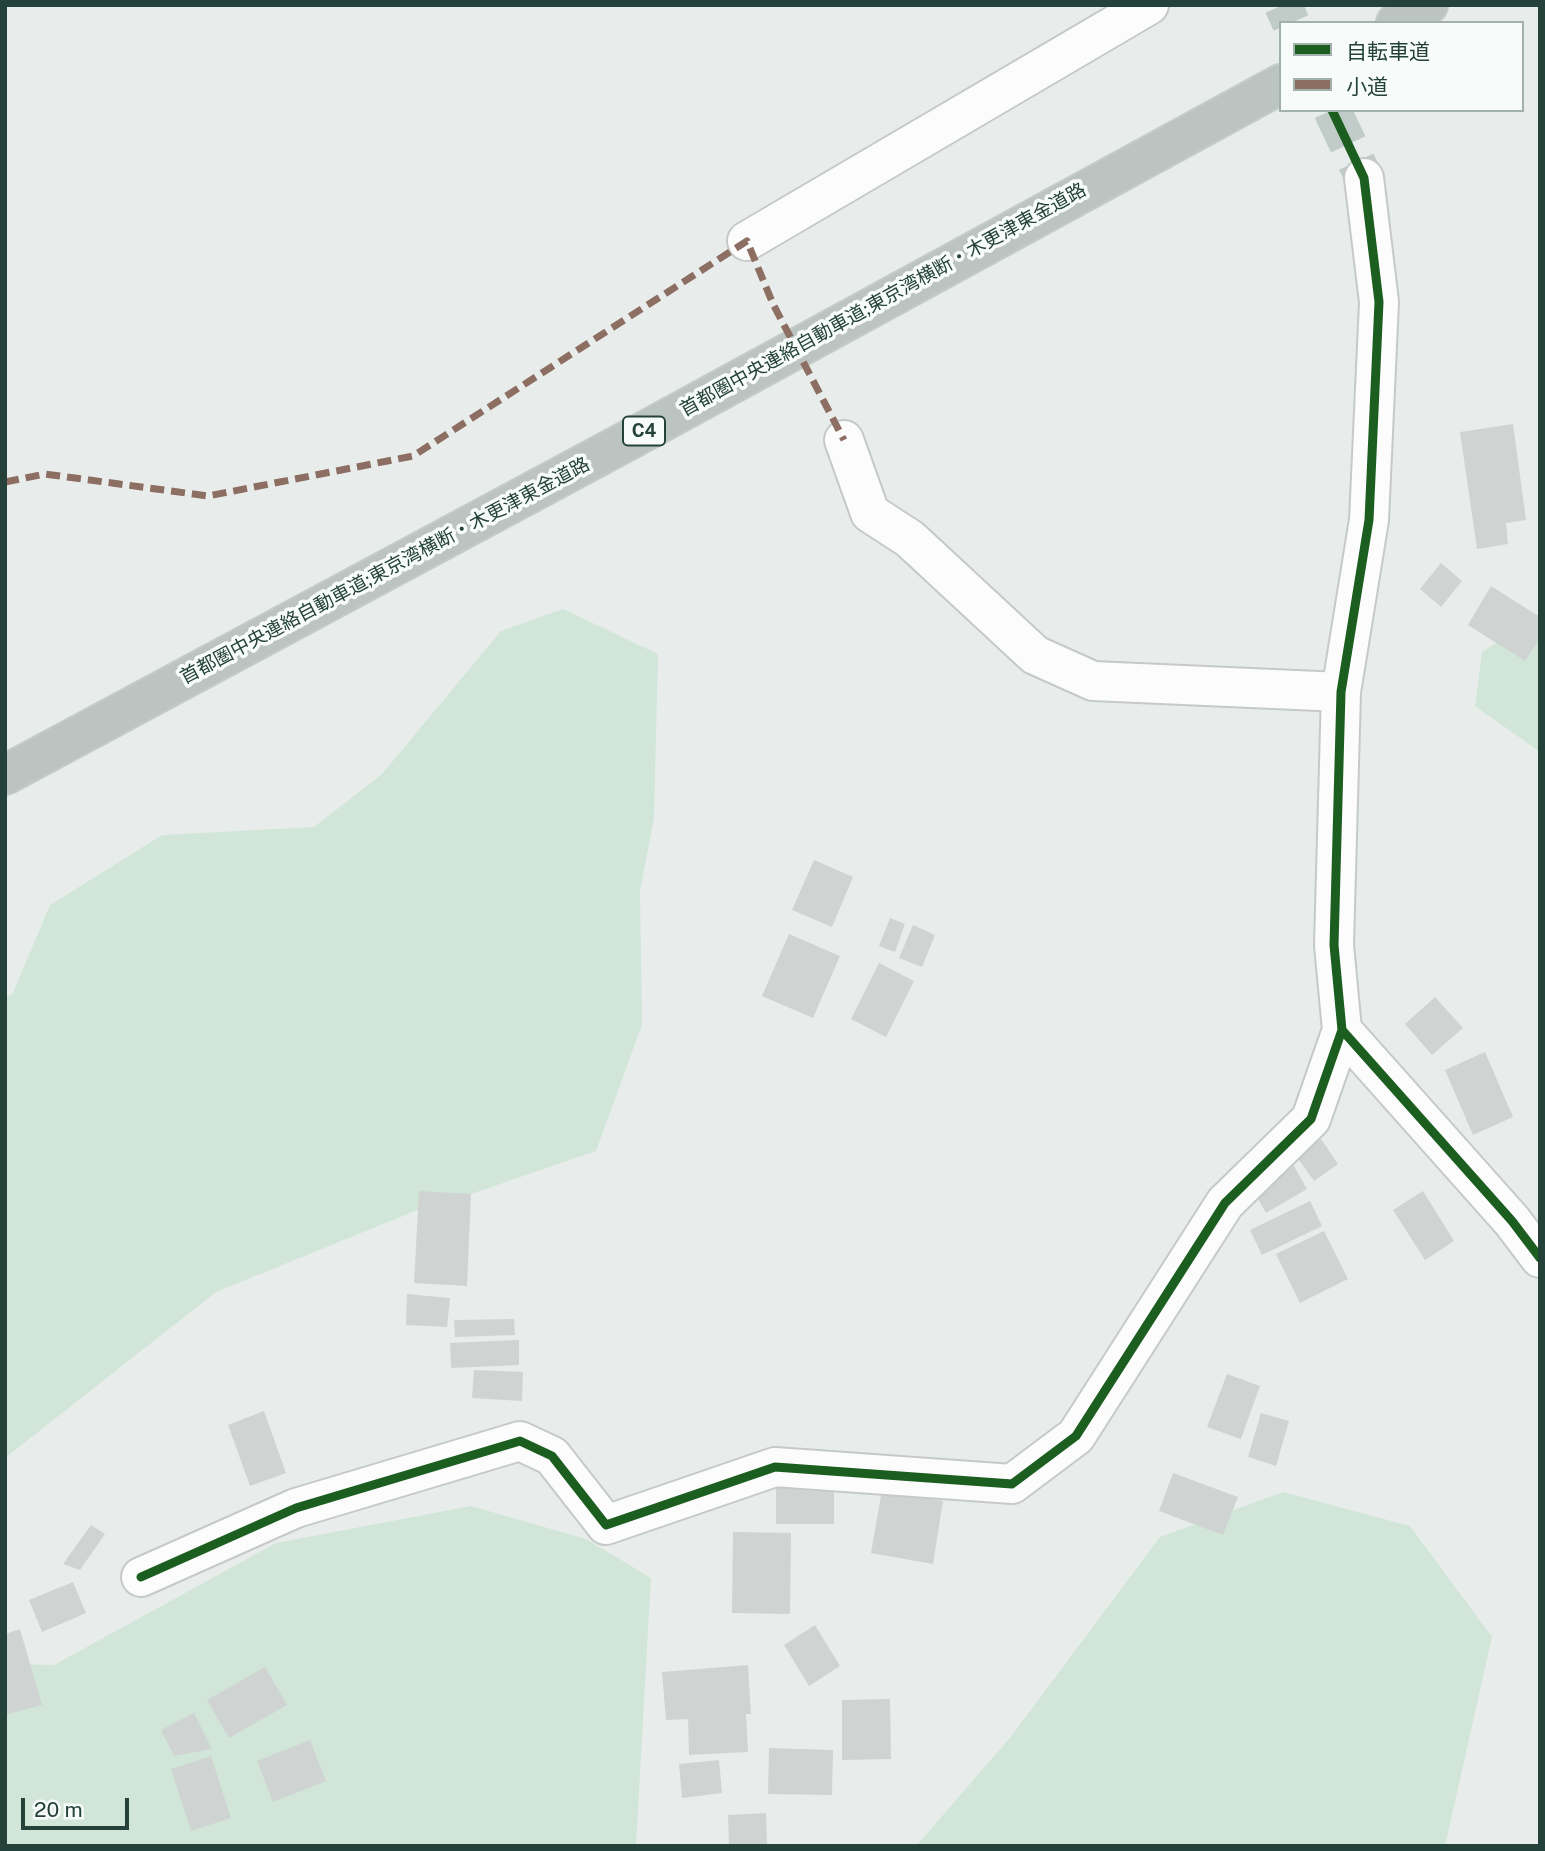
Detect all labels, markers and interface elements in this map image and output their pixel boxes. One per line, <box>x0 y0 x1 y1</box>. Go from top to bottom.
legend <box>1279 21 1524 112</box>
text: 自転車道 <box>1346 39 1430 64</box>
text: 小道 <box>1346 74 1388 99</box>
street label: 首都圏中央連絡自動車道;東京湾横断・木更津東金道路 <box>676 178 1090 422</box>
road number: C4 <box>623 416 665 446</box>
street label: 首都圏中央連絡自動車道;東京湾横断・木更津東金道路 <box>176 453 594 689</box>
scale bar <box>24 1784 133 1828</box>
text: 20 m <box>34 1797 83 1822</box>

